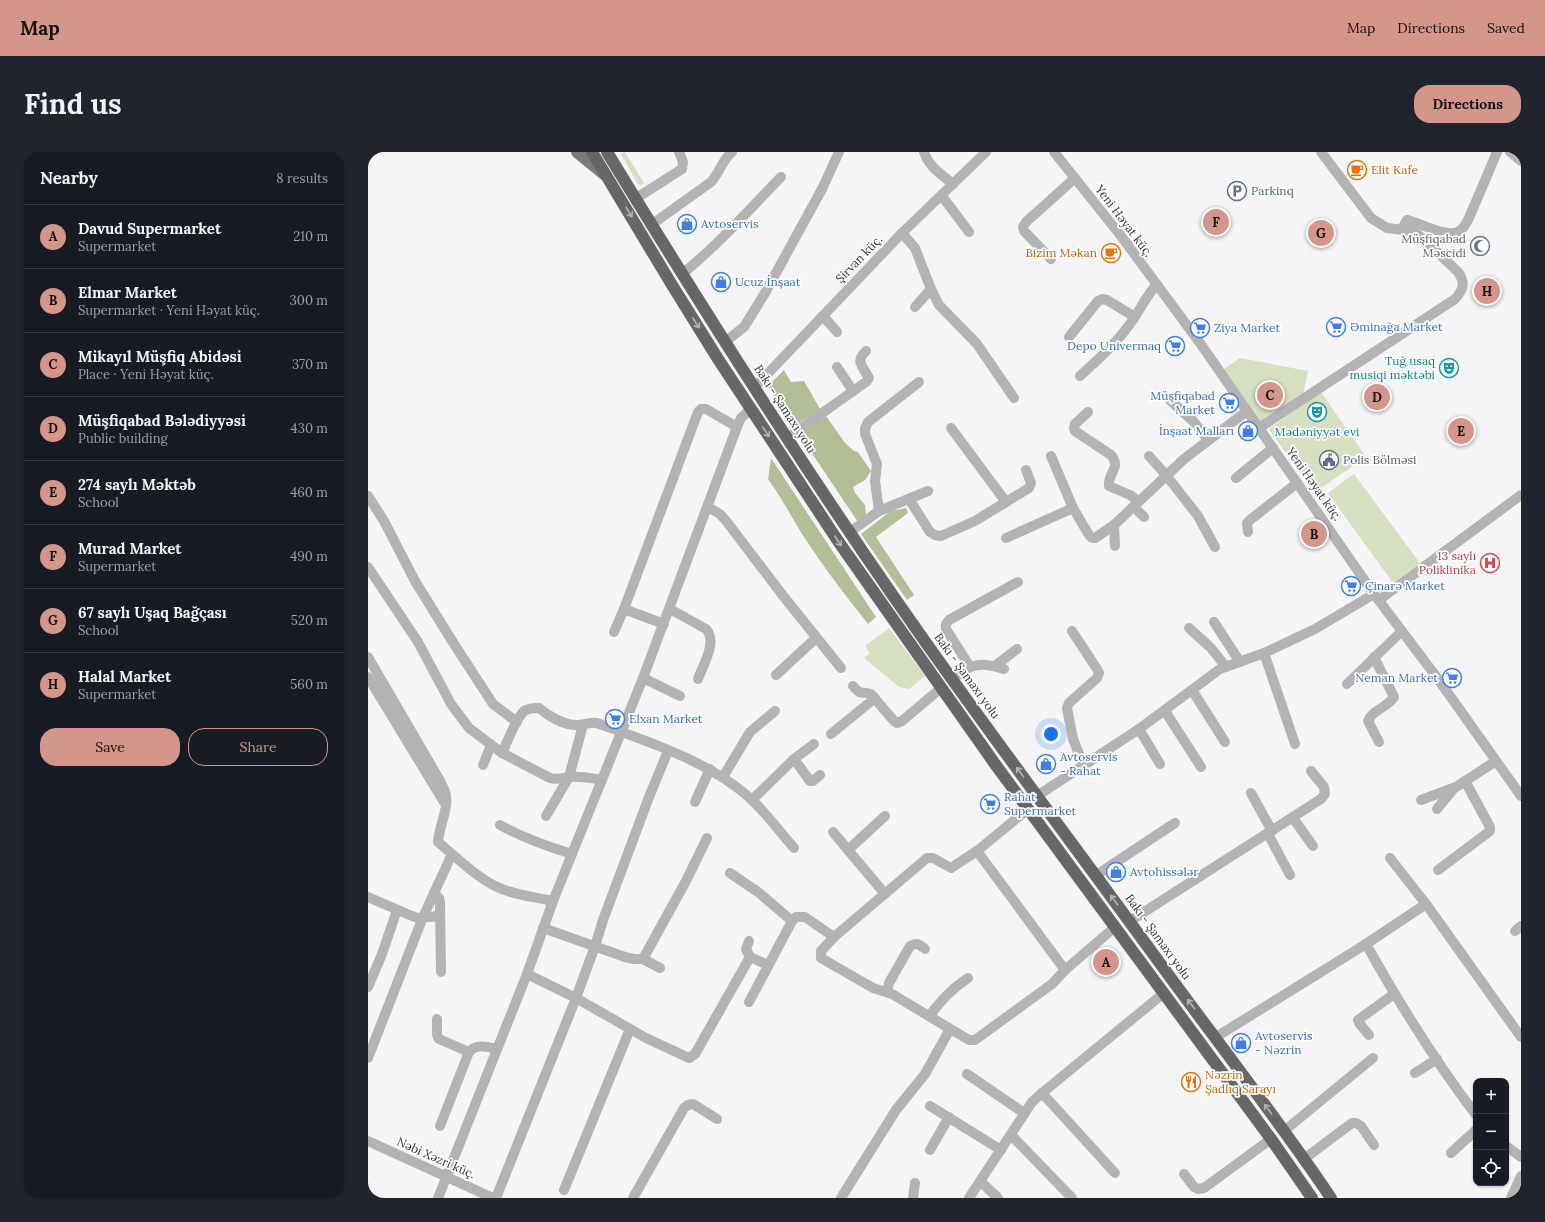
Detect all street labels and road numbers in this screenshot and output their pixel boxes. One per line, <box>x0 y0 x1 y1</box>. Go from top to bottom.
street label: Yeni Həyat küç. <box>1092 181 1156 260</box>
street label: Şirvan küç. <box>832 232 885 286</box>
street label: Bakı - Şamaxı yolu <box>751 362 820 456</box>
street label: Yeni Həyat küç. <box>1283 443 1345 523</box>
street label: Bakı - Şamaxı yolu <box>931 630 1003 721</box>
street label: Bakı - Şamaxı yolu <box>1122 891 1194 982</box>
street label: Nəbi Xəzri küç. <box>395 1134 478 1182</box>

